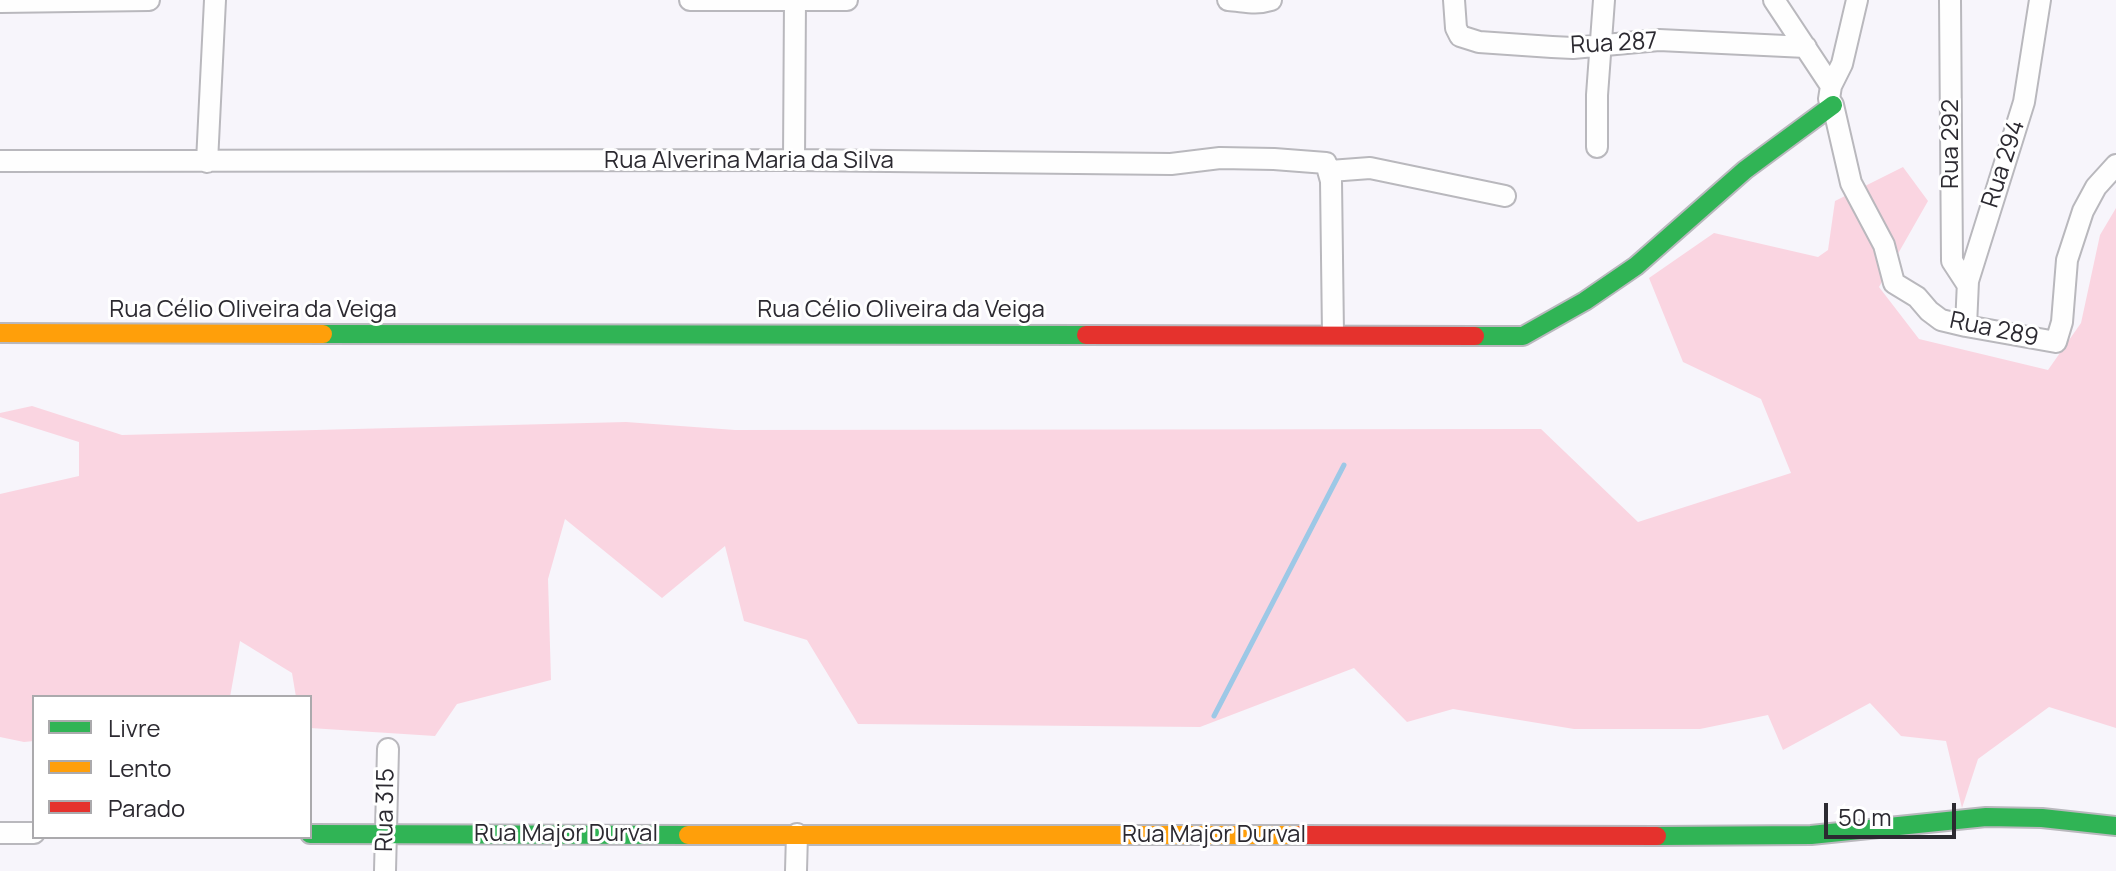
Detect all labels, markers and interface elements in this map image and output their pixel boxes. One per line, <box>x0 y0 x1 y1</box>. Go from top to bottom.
street label: Rua 287 <box>1570 27 1658 61</box>
street label: Rua 292 <box>1937 99 1965 189</box>
street label: Rua 294 <box>1976 117 2032 211</box>
street label: Rua Alverina Maria da Silva <box>604 147 894 175</box>
street label: Rua Célio Oliveira da Veiga <box>109 296 397 324</box>
street label: Rua Célio Oliveira da Veiga <box>757 296 1045 324</box>
street label: Rua 289 <box>1947 307 2041 353</box>
legend <box>32 695 312 839</box>
text: Livre <box>108 711 161 744</box>
text: Lento <box>108 751 172 784</box>
street label: Rua 315 <box>371 768 401 852</box>
scale bar <box>1828 787 1960 837</box>
text: Parado <box>108 791 185 824</box>
text: 50 m <box>1838 800 1892 833</box>
street label: Rua Major Durval <box>474 820 658 848</box>
street label: Rua Major Durval <box>1122 821 1306 849</box>

